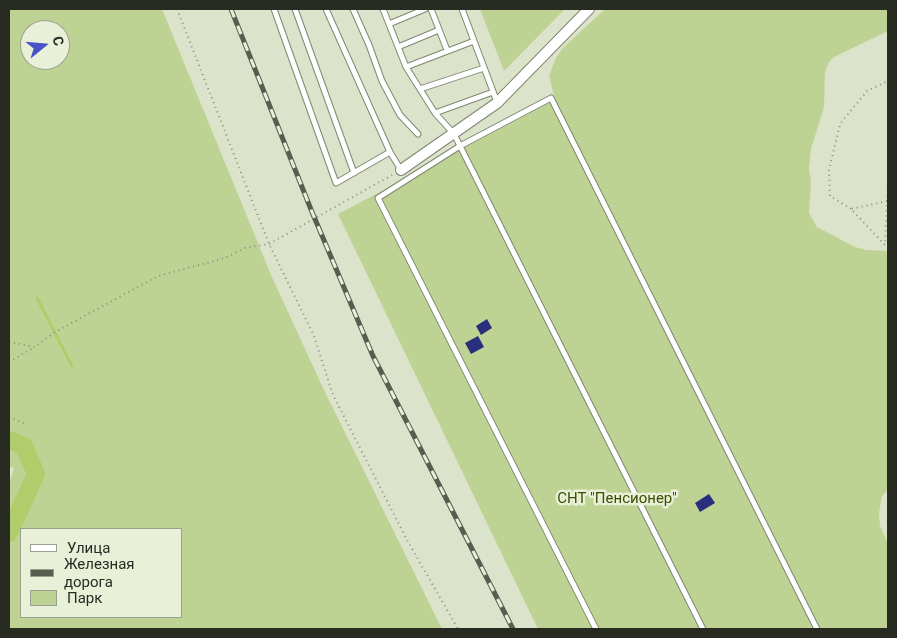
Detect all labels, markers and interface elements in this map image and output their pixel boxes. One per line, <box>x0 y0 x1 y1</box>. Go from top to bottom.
north arrow <box>20 20 70 70</box>
text: С <box>49 34 67 48</box>
park label: СНТ "Пенсионер" <box>557 490 677 508</box>
legend <box>20 528 182 618</box>
text: Улица <box>67 539 110 557</box>
text: Железная дорога <box>64 555 135 591</box>
text: Парк <box>67 589 102 607</box>

